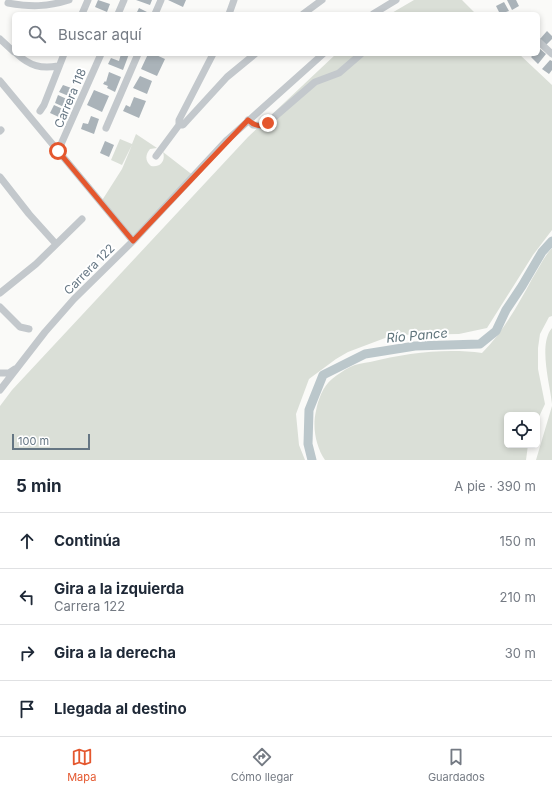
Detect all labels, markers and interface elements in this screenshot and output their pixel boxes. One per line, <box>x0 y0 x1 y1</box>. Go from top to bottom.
search box <box>12 12 540 56</box>
icon: search <box>26 23 48 45</box>
text: Buscar aquí <box>58 25 142 44</box>
street label: Carrera 118 <box>51 66 89 130</box>
route end <box>259 114 277 132</box>
route start <box>49 142 67 160</box>
street label: Carrera 122 <box>60 240 118 298</box>
water label: Río Pance <box>386 324 448 346</box>
map controls <box>504 412 540 448</box>
button: locate <box>504 412 540 448</box>
scale bar <box>12 432 90 451</box>
text: 100 m <box>18 434 49 448</box>
text: 5 min <box>16 476 62 496</box>
text: A pie · 390 m <box>454 478 536 494</box>
icon: ahead <box>16 530 38 552</box>
text: Continúa <box>54 531 121 550</box>
text: 150 m <box>500 533 536 549</box>
text: Gira a la izquierda <box>54 579 184 598</box>
icon: left <box>16 586 38 608</box>
text: 210 m <box>500 589 536 605</box>
text: Carrera 122 <box>54 598 125 614</box>
icon: right <box>16 642 38 664</box>
text: Gira a la derecha <box>54 643 176 662</box>
text: 30 m <box>505 645 536 661</box>
icon: arrive <box>16 698 38 720</box>
text: Llegada al destino <box>54 699 187 718</box>
tab: Mapa <box>67 746 96 784</box>
tab: Cómo llegar <box>231 746 293 784</box>
tab: Guardados <box>428 746 485 784</box>

